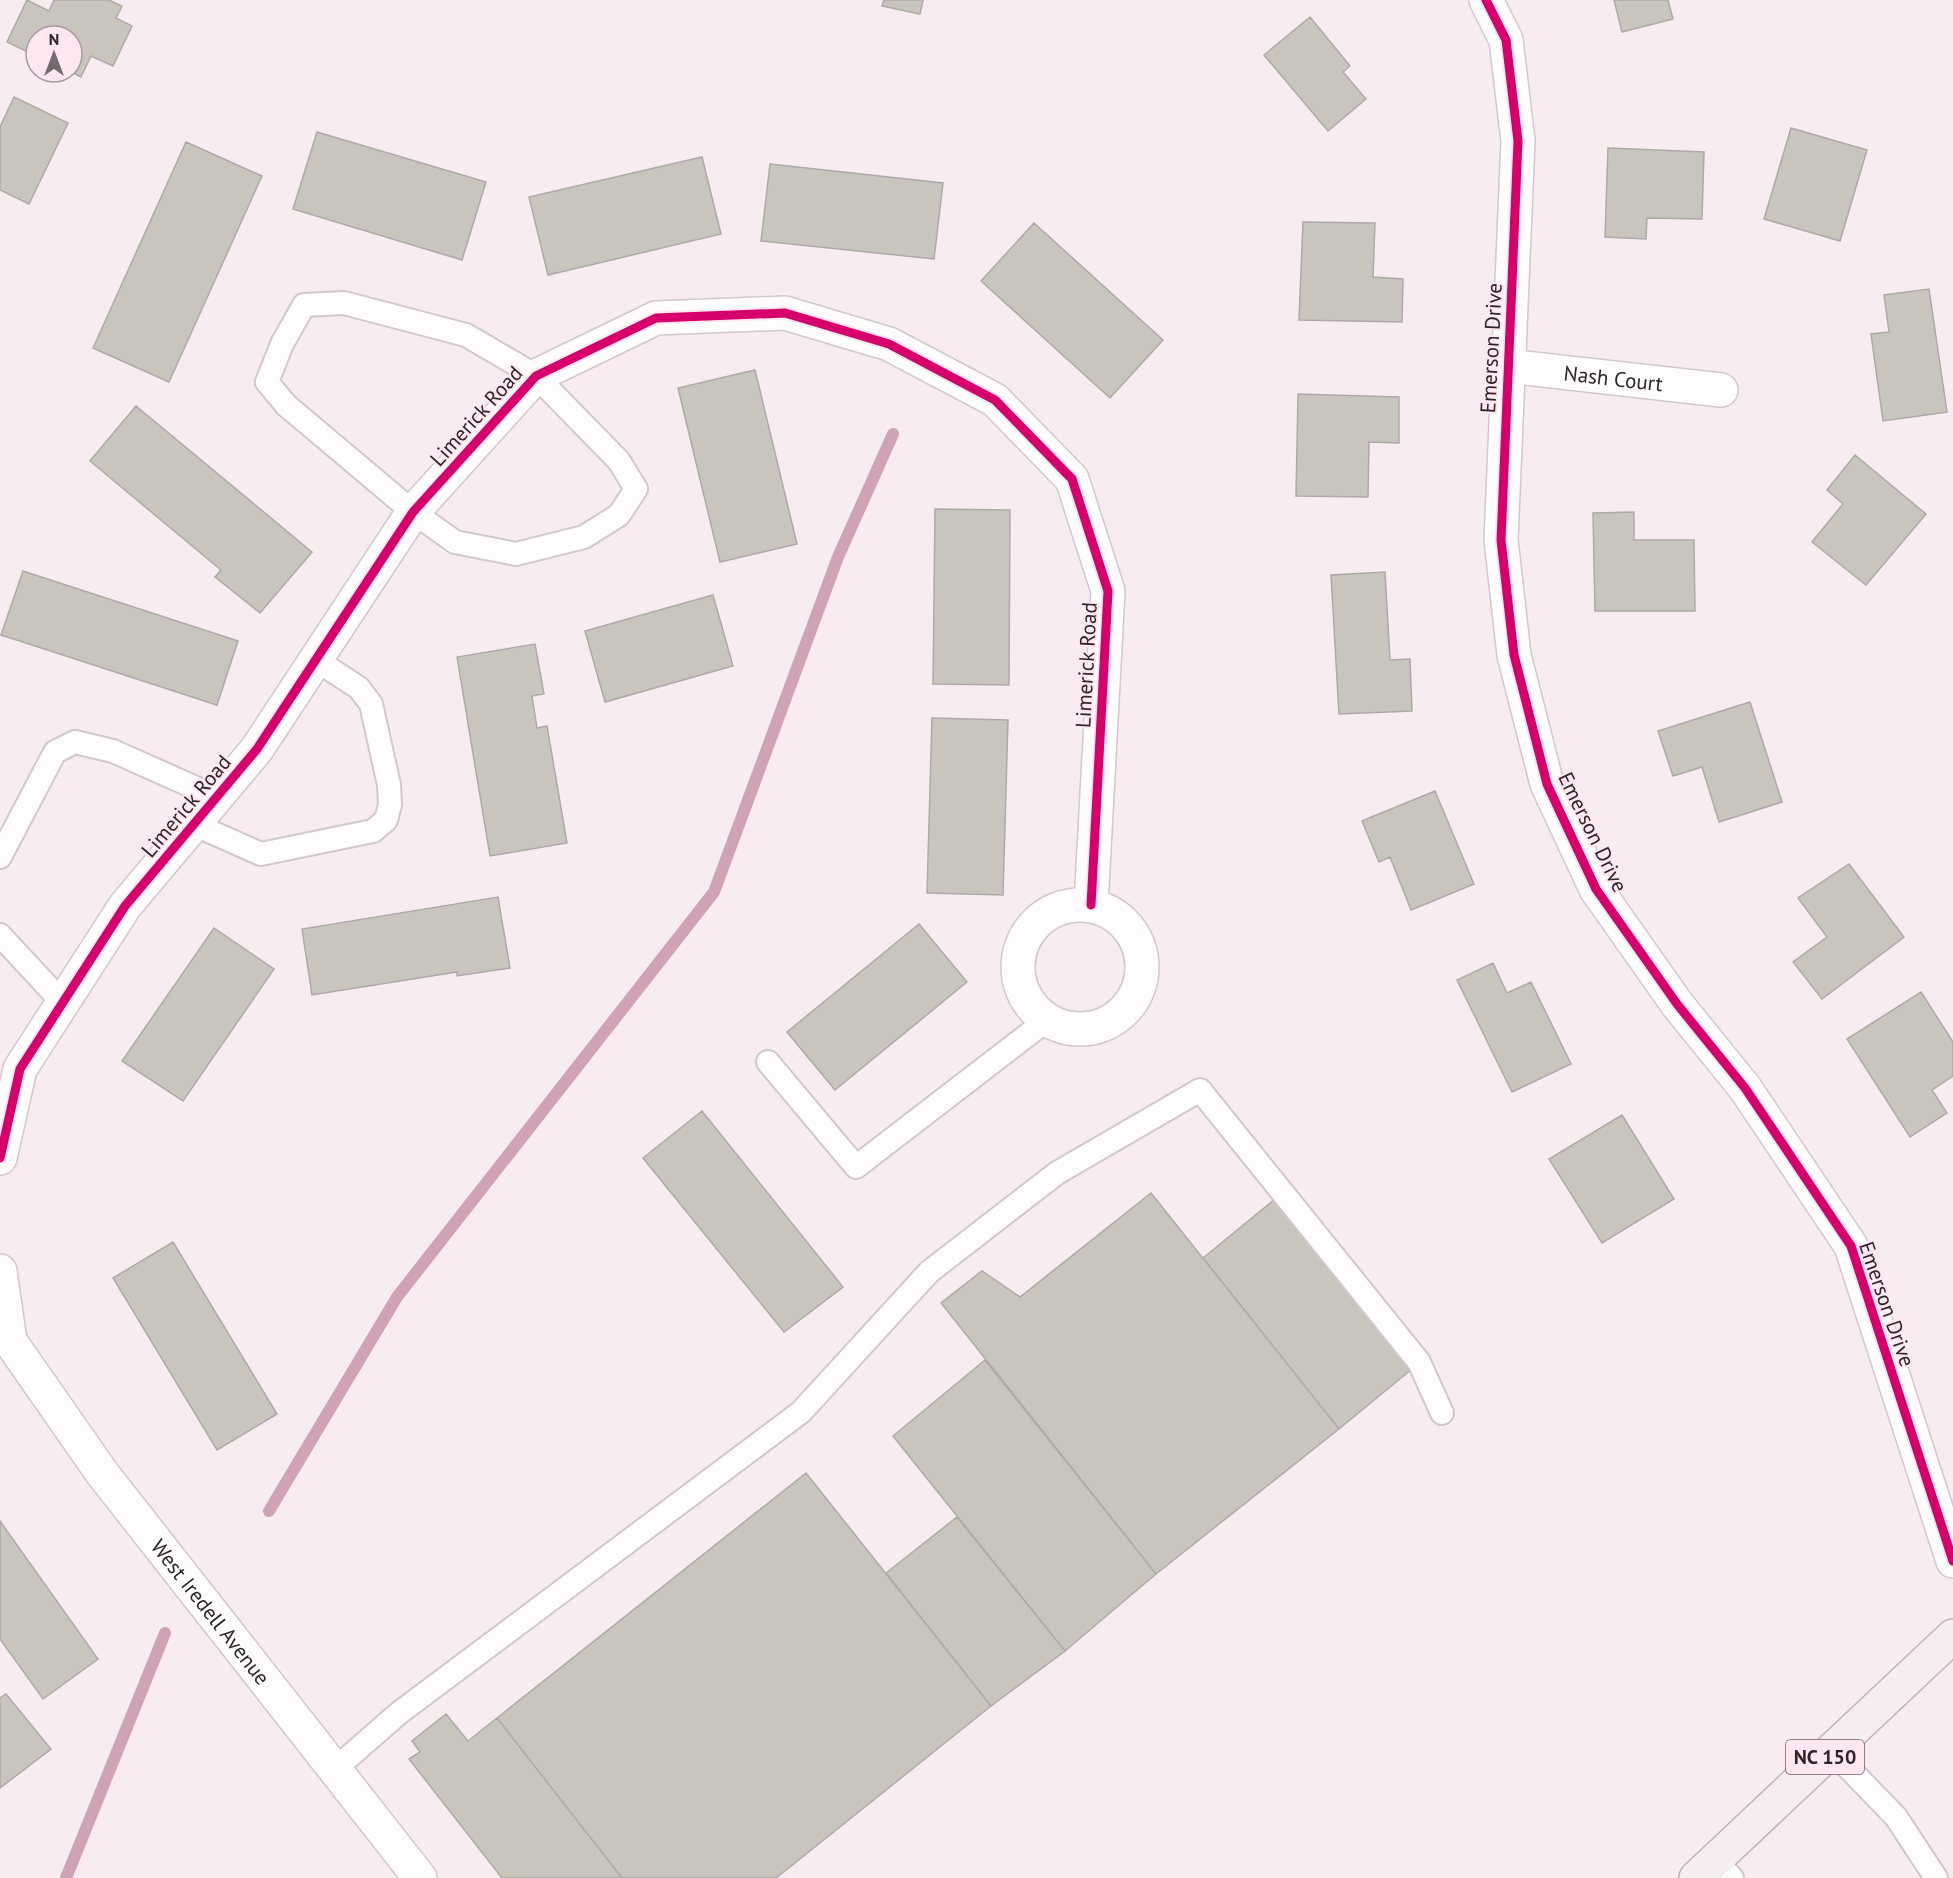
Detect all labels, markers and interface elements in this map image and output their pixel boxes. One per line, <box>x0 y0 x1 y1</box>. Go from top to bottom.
north arrow <box>24 24 84 84</box>
text: N <box>49 29 59 49</box>
street label: Emerson Drive <box>1474 282 1508 414</box>
street label: Nash Court <box>1562 359 1664 397</box>
street label: Limerick Road <box>424 360 528 472</box>
street label: Limerick Road <box>1069 601 1103 729</box>
street label: Limerick Road <box>135 749 237 863</box>
street label: Emerson Drive <box>1552 767 1634 897</box>
street label: Emerson Drive <box>1853 1238 1921 1370</box>
street label: West Iredell Avenue <box>145 1534 276 1690</box>
road number: NC 150 <box>1786 1740 1864 1774</box>

